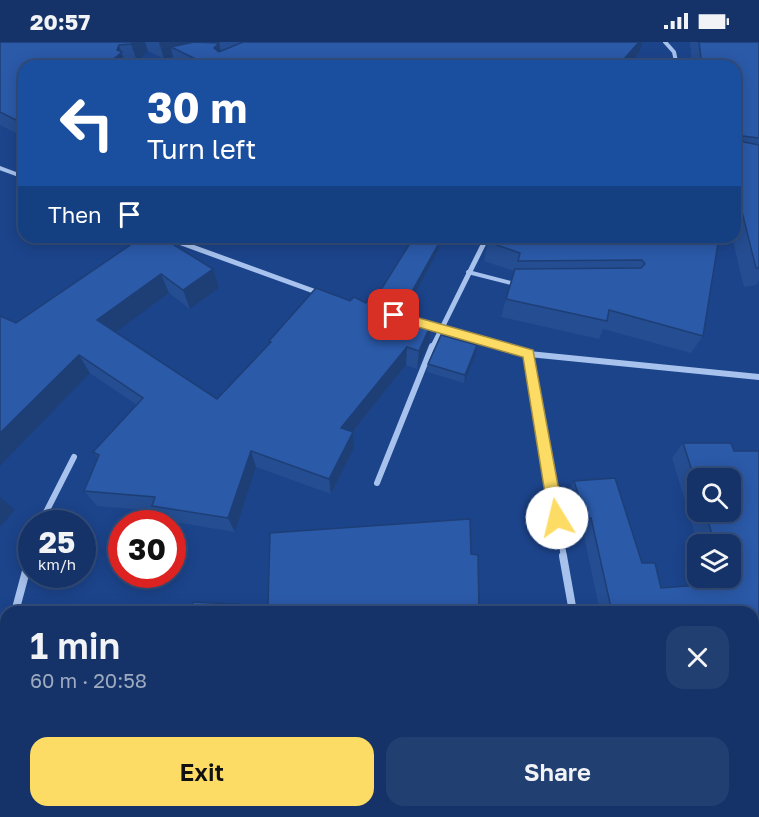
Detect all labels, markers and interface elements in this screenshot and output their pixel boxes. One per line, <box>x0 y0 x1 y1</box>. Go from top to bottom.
text: 20:57 <box>30 8 90 35</box>
text: 30 m <box>147 82 247 132</box>
icon: left <box>48 84 126 162</box>
text: Turn left <box>147 133 256 165</box>
icon: arrive <box>113 198 146 231</box>
text: Then <box>48 201 101 228</box>
pin <box>368 289 419 340</box>
icon: arrive <box>377 298 410 331</box>
map controls <box>687 468 741 588</box>
button: search <box>687 468 741 522</box>
position arrow <box>525 486 589 550</box>
speed limit sign: 30 <box>108 510 186 588</box>
text: 25 <box>39 524 75 560</box>
button: layers <box>687 534 741 588</box>
text: km/h <box>38 555 76 573</box>
text: 1 min <box>30 624 120 667</box>
button: close <box>666 626 729 689</box>
text: 60 m · 20:58 <box>30 668 147 692</box>
button: Exit <box>30 737 374 806</box>
button: Share <box>386 737 729 806</box>

